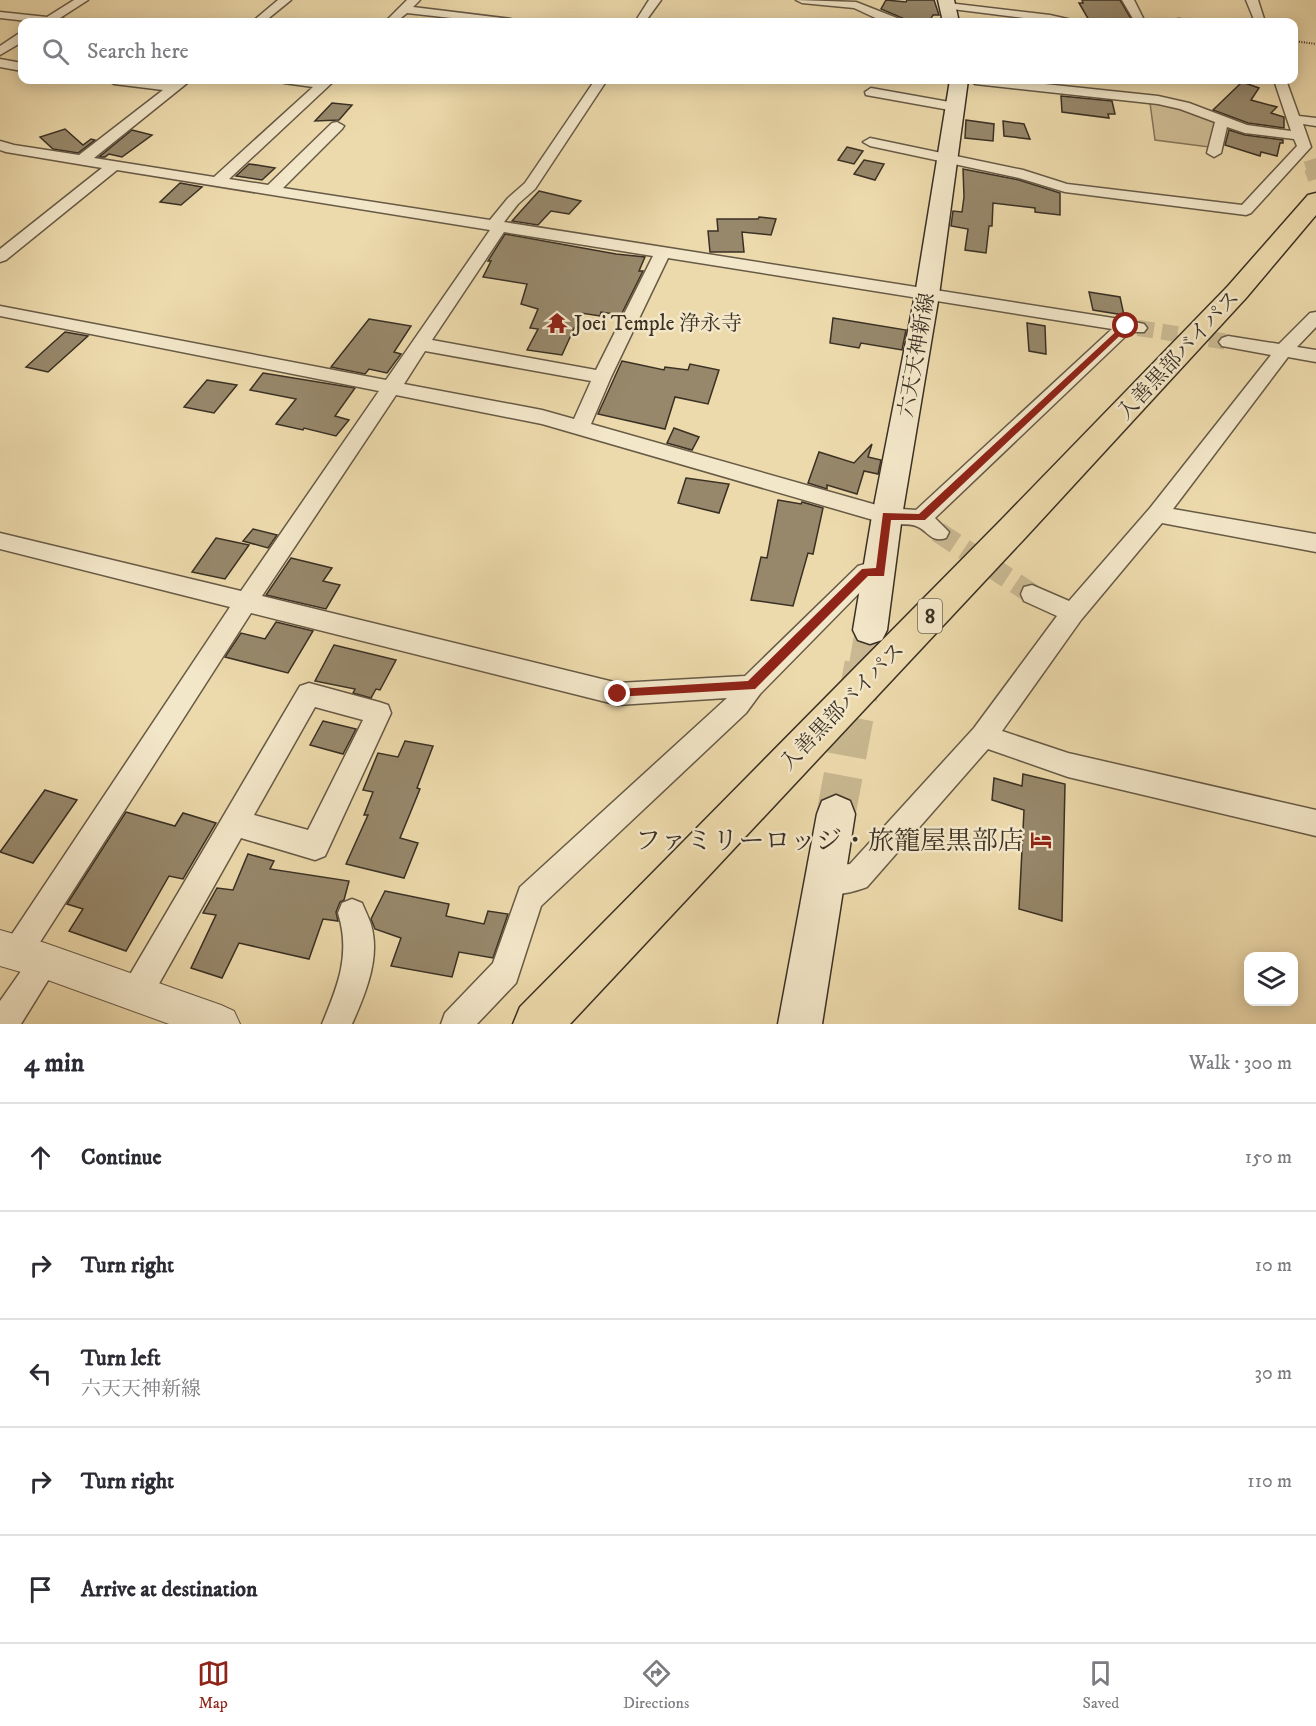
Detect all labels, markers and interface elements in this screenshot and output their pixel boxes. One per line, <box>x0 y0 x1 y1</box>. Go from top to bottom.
search box <box>18 18 1298 84</box>
icon: search <box>39 35 72 68</box>
text: Search here <box>87 38 189 65</box>
street label: 入善黒部バイパス <box>1112 286 1245 426</box>
street label: 六天天神新線 <box>893 291 941 419</box>
temple icon: Joei Temple 浄永寺 <box>545 311 569 335</box>
place label: Joei Temple 浄永寺 <box>572 311 742 337</box>
route start <box>1112 312 1138 338</box>
road number: 8 <box>918 599 942 633</box>
street label: 入善黒部バイパス <box>775 637 910 776</box>
route end <box>604 680 630 706</box>
place label: ファミリーロッジ・旅籠屋黒部店 <box>635 825 1024 858</box>
hotel icon: ファミリーロッジ・旅籠屋黒部店 <box>1029 828 1053 852</box>
map controls <box>1244 952 1298 1006</box>
button: layers <box>1244 952 1298 1006</box>
text: 4 min <box>24 1047 84 1080</box>
text: Walk · 300 m <box>1189 1051 1292 1076</box>
icon: ahead <box>24 1141 57 1174</box>
text: Continue <box>81 1144 162 1171</box>
text: 150 m <box>1245 1145 1292 1170</box>
icon: right <box>24 1249 57 1282</box>
text: Turn right <box>81 1252 174 1279</box>
text: 10 m <box>1255 1253 1292 1278</box>
text: Turn left <box>81 1345 161 1372</box>
icon: left <box>24 1357 57 1390</box>
text: 30 m <box>1254 1361 1292 1386</box>
text: 六天天神新線 <box>81 1377 201 1402</box>
icon: right <box>24 1465 57 1498</box>
text: Turn right <box>81 1468 174 1495</box>
text: 110 m <box>1247 1469 1292 1494</box>
icon: arrive <box>24 1573 57 1606</box>
text: Arrive at destination <box>81 1576 258 1603</box>
tab: Map <box>197 1657 230 1713</box>
tab: Directions <box>623 1657 689 1713</box>
tab: Saved <box>1083 1657 1119 1713</box>

